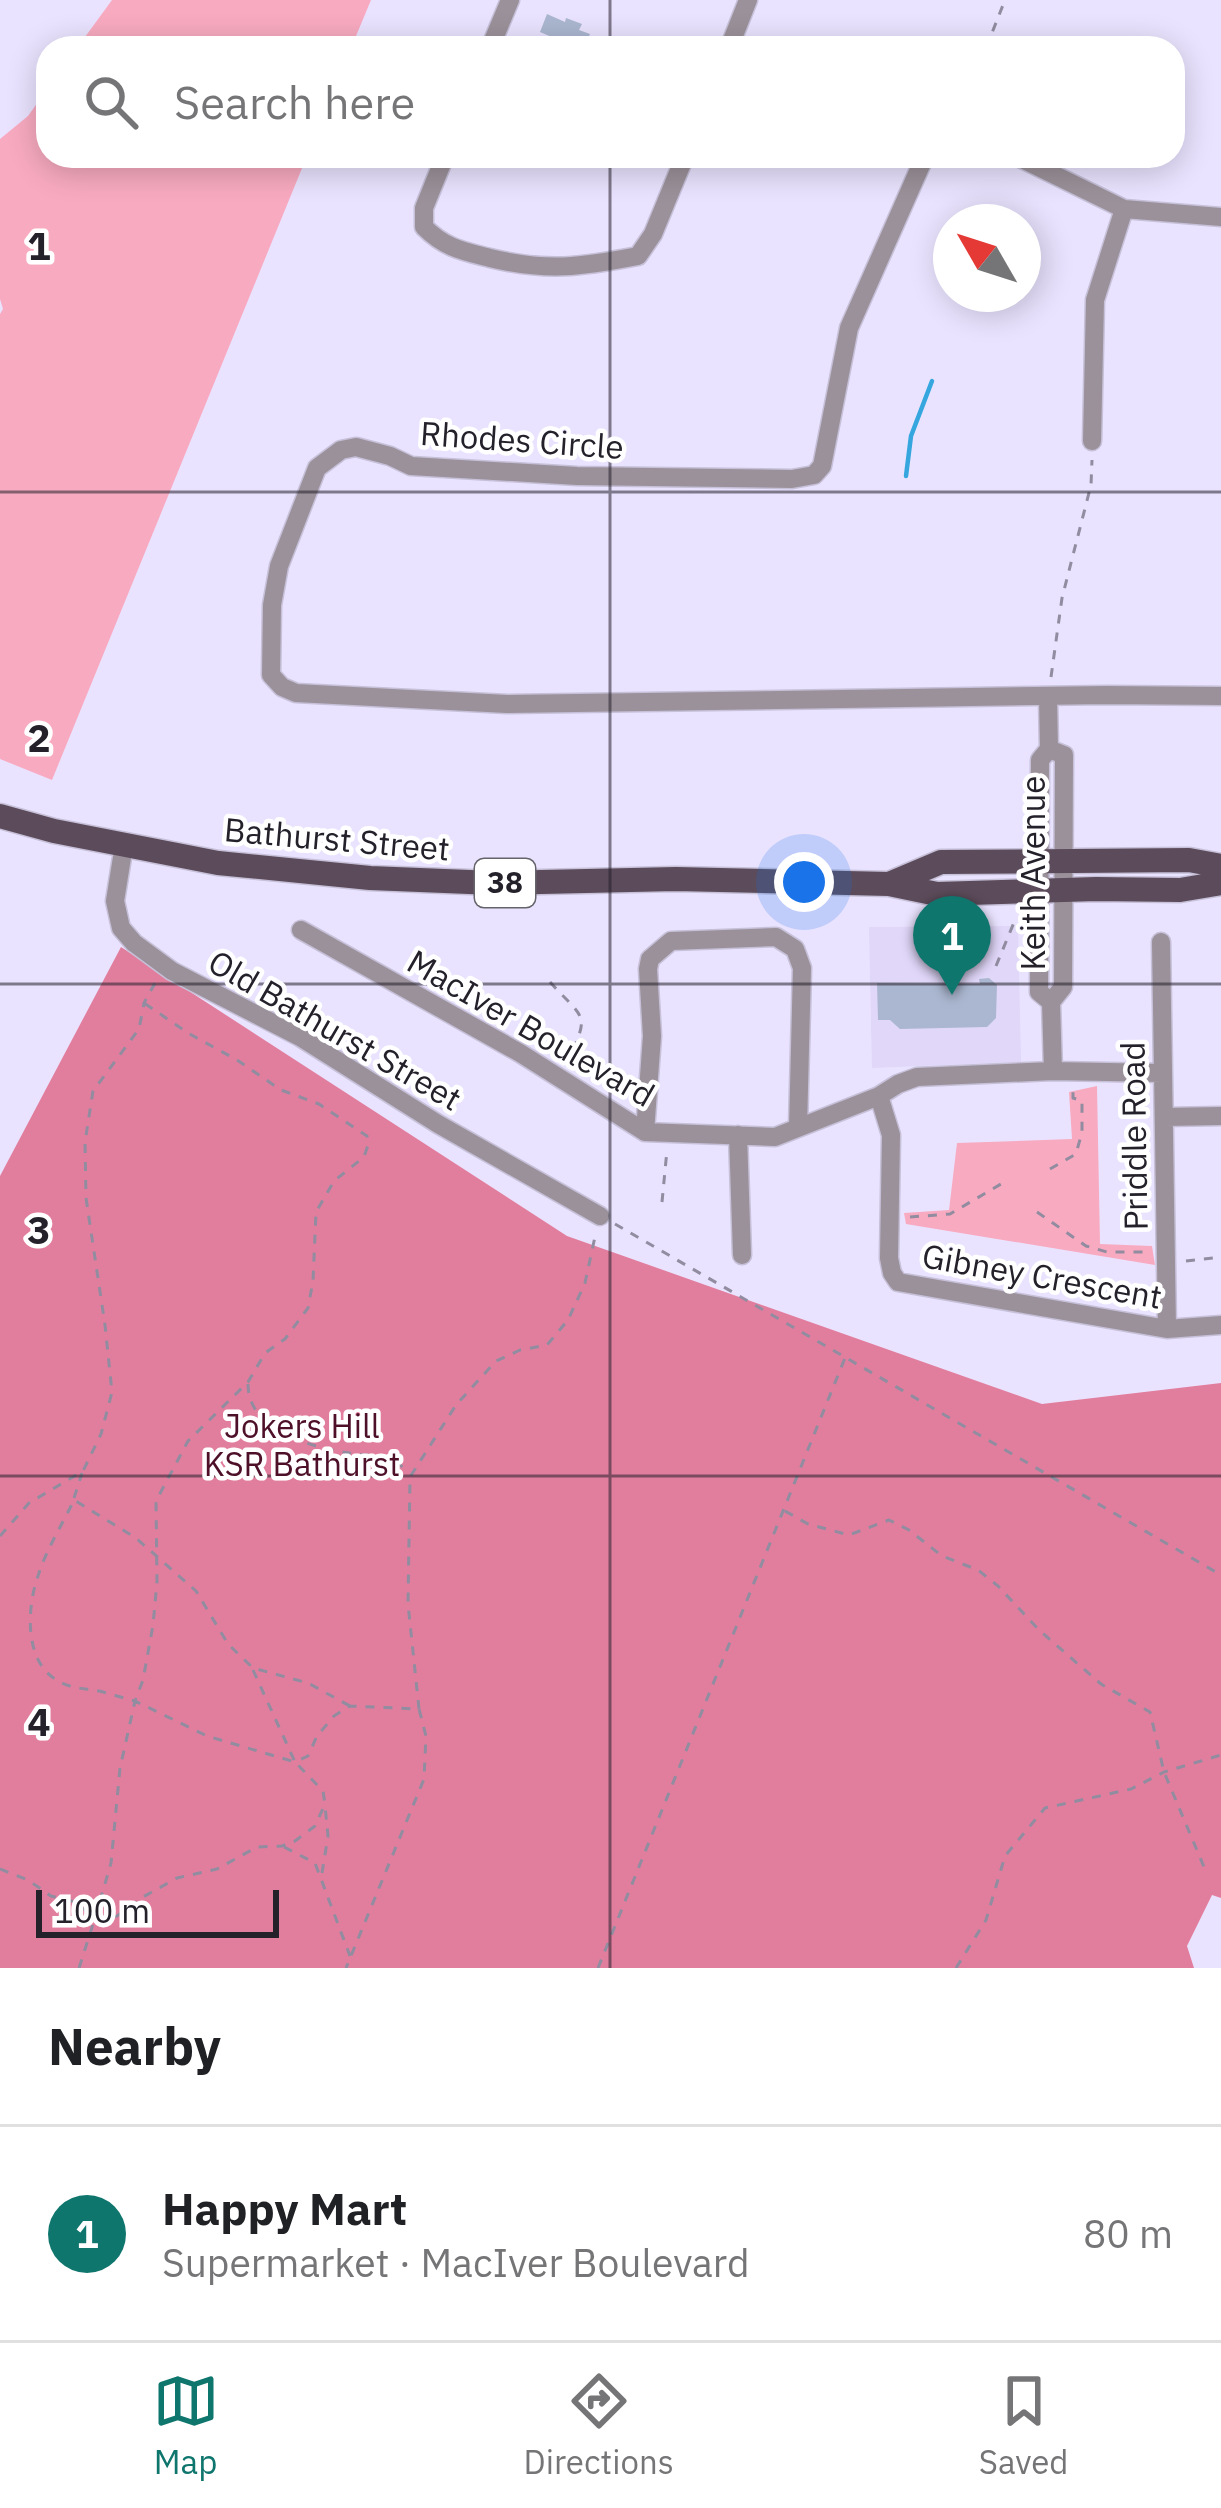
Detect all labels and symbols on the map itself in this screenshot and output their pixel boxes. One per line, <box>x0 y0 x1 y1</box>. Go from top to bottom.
north arrow <box>933 204 1041 312</box>
text: 1 <box>27 220 51 271</box>
street label: Rhodes Circle <box>419 411 625 468</box>
text: 2 <box>27 712 51 763</box>
street label: Keith Avenue <box>1011 776 1054 970</box>
street label: Bathurst Street <box>223 807 452 870</box>
your location <box>774 852 834 912</box>
road number: 38 <box>475 859 535 907</box>
pin: 1 <box>913 896 991 995</box>
street label: MacIver Boulevard <box>400 939 663 1116</box>
street label: Old Bathurst Street <box>201 940 470 1120</box>
street label: Priddle Road <box>1110 1041 1157 1231</box>
text: 3 <box>27 1204 51 1255</box>
street label: Gibney Crescent <box>919 1233 1165 1318</box>
park label: Jokers Hill KSR Bathurst <box>204 1404 400 1485</box>
text: 4 <box>27 1696 51 1747</box>
scale bar <box>36 1884 279 1937</box>

